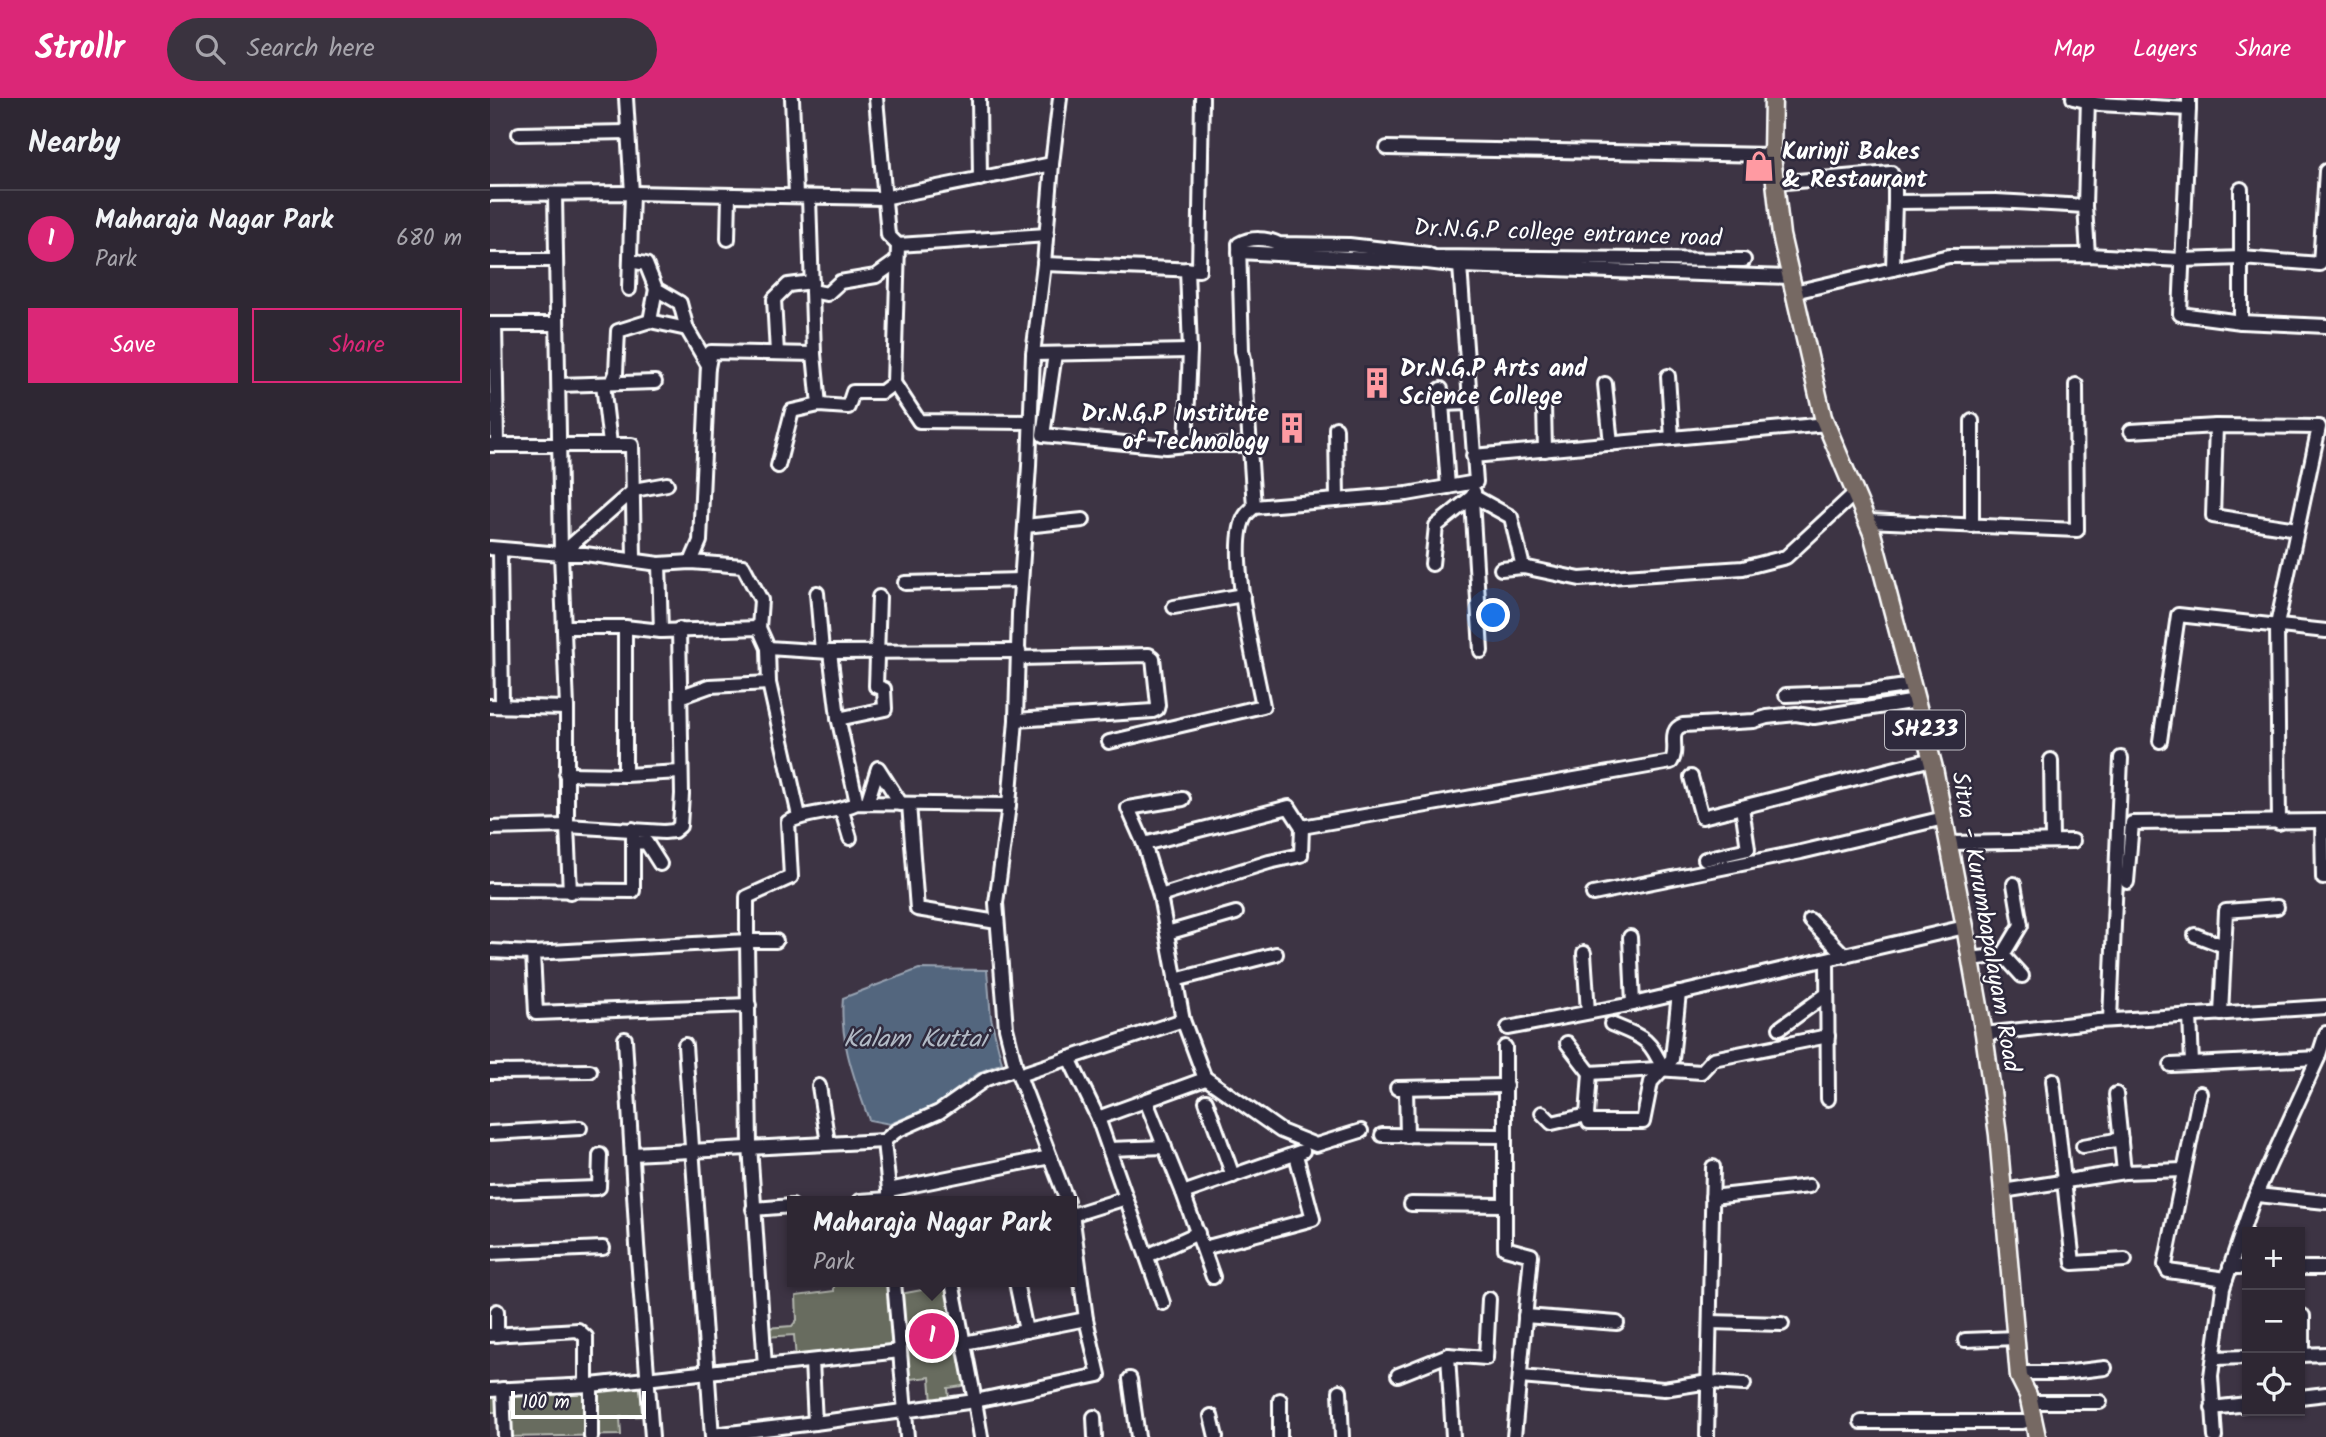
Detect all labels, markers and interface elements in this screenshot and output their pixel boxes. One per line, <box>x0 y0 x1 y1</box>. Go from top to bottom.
search box <box>167 18 657 81</box>
text: Strollr <box>35 23 125 76</box>
text: Search here <box>247 28 375 70</box>
icon: search <box>191 30 229 68</box>
text: Map <box>2053 30 2095 69</box>
text: Layers <box>2133 30 2197 69</box>
text: Share <box>2235 30 2291 69</box>
text: Nearby <box>28 120 120 168</box>
place label: Kurinji Bakes & Restaurant <box>1782 133 1928 200</box>
shop icon: Kurinji Bakes & Restaurant <box>1742 149 1776 183</box>
text: Maharaja Nagar Park <box>95 200 333 242</box>
street label: Dr.N.G.P college entrance road <box>1413 209 1724 259</box>
text: 1 <box>48 221 54 257</box>
text: 680 m <box>396 221 462 257</box>
text: Park <box>95 242 137 278</box>
button: Save <box>28 308 238 383</box>
button: Share <box>252 308 462 383</box>
place label: Dr.N.G.P Arts and Science College <box>1400 350 1588 417</box>
building icon: Dr.N.G.P Arts and Science College <box>1360 366 1394 400</box>
place label: Dr.N.G.P Institute of Technology <box>1081 395 1270 462</box>
building icon: Dr.N.G.P Institute of Technology <box>1275 411 1309 445</box>
your location <box>1476 598 1510 632</box>
road number: SH233 <box>1885 710 1965 750</box>
street label: Sitra - Kurumbapalayam Road <box>1939 769 2031 1076</box>
water label: Kalam Kuttai <box>843 1019 993 1061</box>
popup <box>787 1196 1077 1287</box>
text: Maharaja Nagar Park <box>813 1203 1051 1245</box>
map controls <box>2242 1227 2305 1416</box>
button: + <box>2242 1227 2305 1290</box>
text: Park <box>813 1245 855 1281</box>
button: − <box>2242 1290 2305 1353</box>
pin: 1 <box>909 1310 955 1362</box>
button: locate <box>2242 1353 2305 1416</box>
scale bar <box>511 1388 646 1420</box>
text: 100 m <box>522 1388 570 1418</box>

